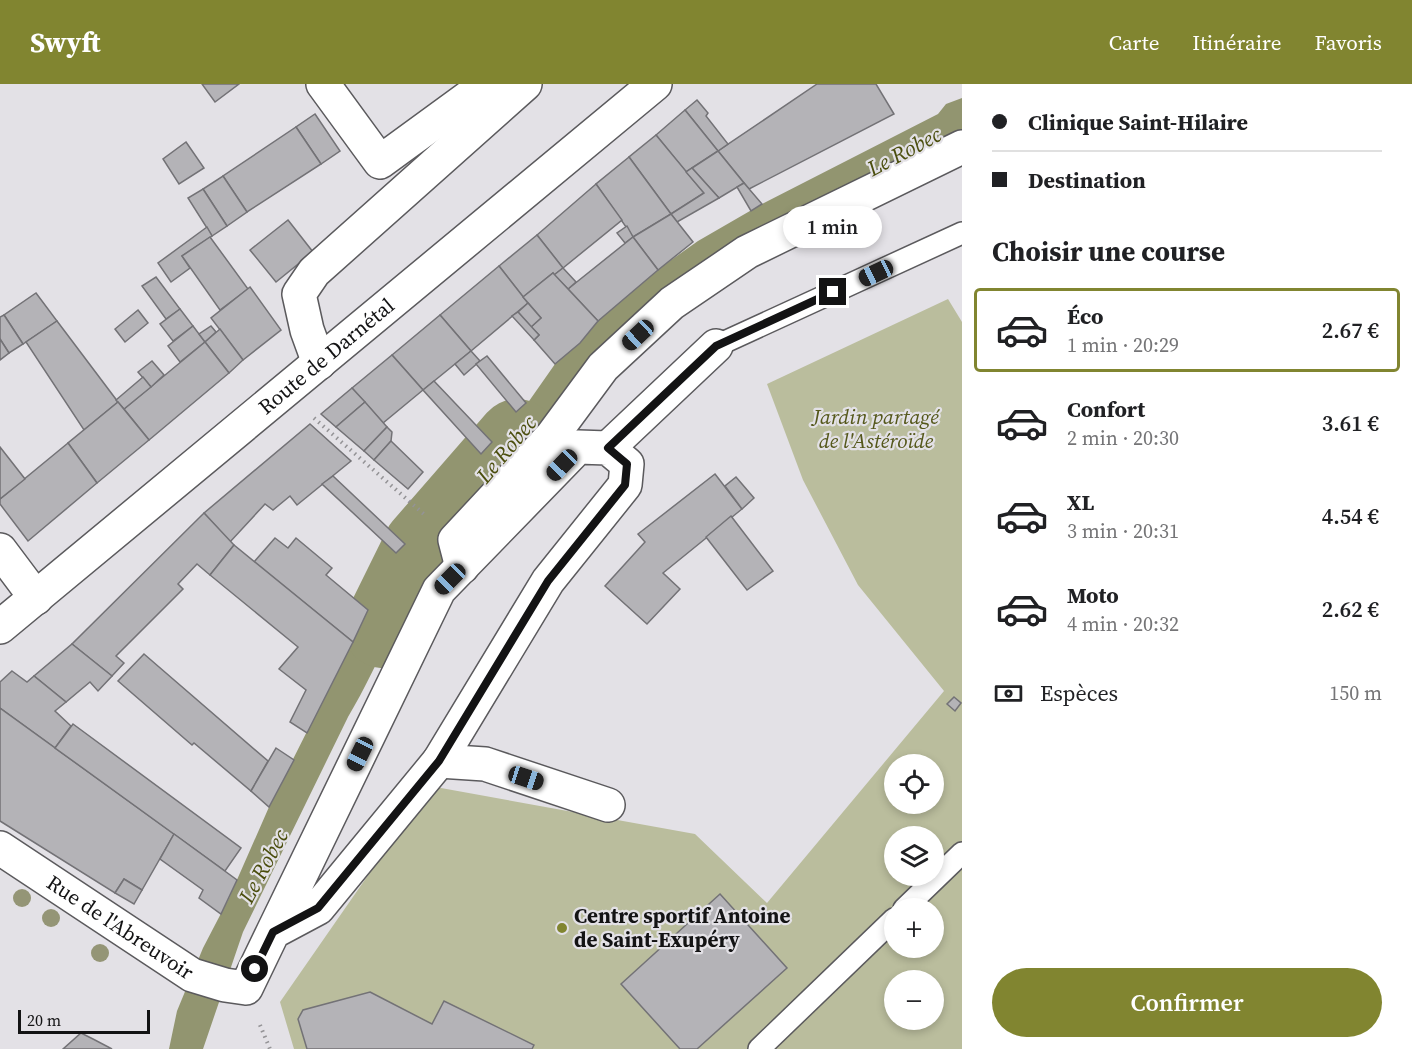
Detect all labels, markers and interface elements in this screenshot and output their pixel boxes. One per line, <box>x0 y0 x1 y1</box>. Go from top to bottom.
text: Swyft <box>30 23 101 61</box>
text: Carte <box>1109 28 1159 57</box>
text: Itinéraire <box>1192 28 1281 57</box>
text: Favoris <box>1314 28 1382 57</box>
text: Clinique Saint-Hilaire <box>1028 107 1248 137</box>
water label: Le Robec <box>861 119 946 183</box>
text: Destination <box>1028 165 1146 195</box>
callout: 1 min <box>784 205 882 247</box>
text: 1 min <box>807 213 858 241</box>
text: Choisir une course <box>992 233 1225 270</box>
car <box>856 257 896 289</box>
route end <box>819 278 846 305</box>
street label: Route de Darnétal <box>252 291 400 421</box>
text: Éco <box>1067 301 1104 331</box>
icon: car <box>995 303 1049 357</box>
text: 2.67 € <box>1322 315 1379 345</box>
car <box>619 316 657 354</box>
text: 1 min · 20:29 <box>1067 331 1179 359</box>
text: Confort <box>1067 394 1145 424</box>
icon: car <box>995 396 1049 450</box>
park label: Jardin partagé de l'Astéroïde <box>810 402 940 455</box>
text: 3.61 € <box>1322 408 1379 438</box>
water label: Le Robec <box>468 409 543 490</box>
text: 2 min · 20:30 <box>1067 424 1179 452</box>
car <box>543 446 581 484</box>
text: XL <box>1067 487 1094 517</box>
icon: car <box>995 489 1049 543</box>
text: 4.54 € <box>1322 501 1379 531</box>
text: 3 min · 20:31 <box>1067 517 1179 545</box>
car <box>431 560 469 598</box>
text: Moto <box>1067 580 1119 610</box>
icon: car <box>995 582 1049 636</box>
text: 2.62 € <box>1322 594 1379 624</box>
text: 4 min · 20:32 <box>1067 610 1179 638</box>
icon: cash <box>992 677 1025 710</box>
text: Espèces <box>1040 678 1118 708</box>
text: 150 m <box>1329 679 1382 707</box>
car <box>344 734 376 774</box>
map controls <box>884 754 944 1030</box>
button: locate <box>884 754 944 814</box>
car <box>506 764 546 792</box>
water label: Le Robec <box>231 824 295 909</box>
button: layers <box>884 826 944 886</box>
street label: Rue de l'Abreuvoir <box>41 868 200 986</box>
button: + <box>884 898 944 958</box>
place label: Centre sportif Antoine de Saint-Exupéry <box>574 901 790 954</box>
marker: Centre sportif Antoine de Saint-Exupéry <box>555 921 569 935</box>
route start <box>241 955 268 982</box>
button: Confirmer <box>992 968 1382 1037</box>
button: − <box>884 970 944 1030</box>
scale bar <box>18 1007 150 1034</box>
text: 20 m <box>27 1009 61 1031</box>

